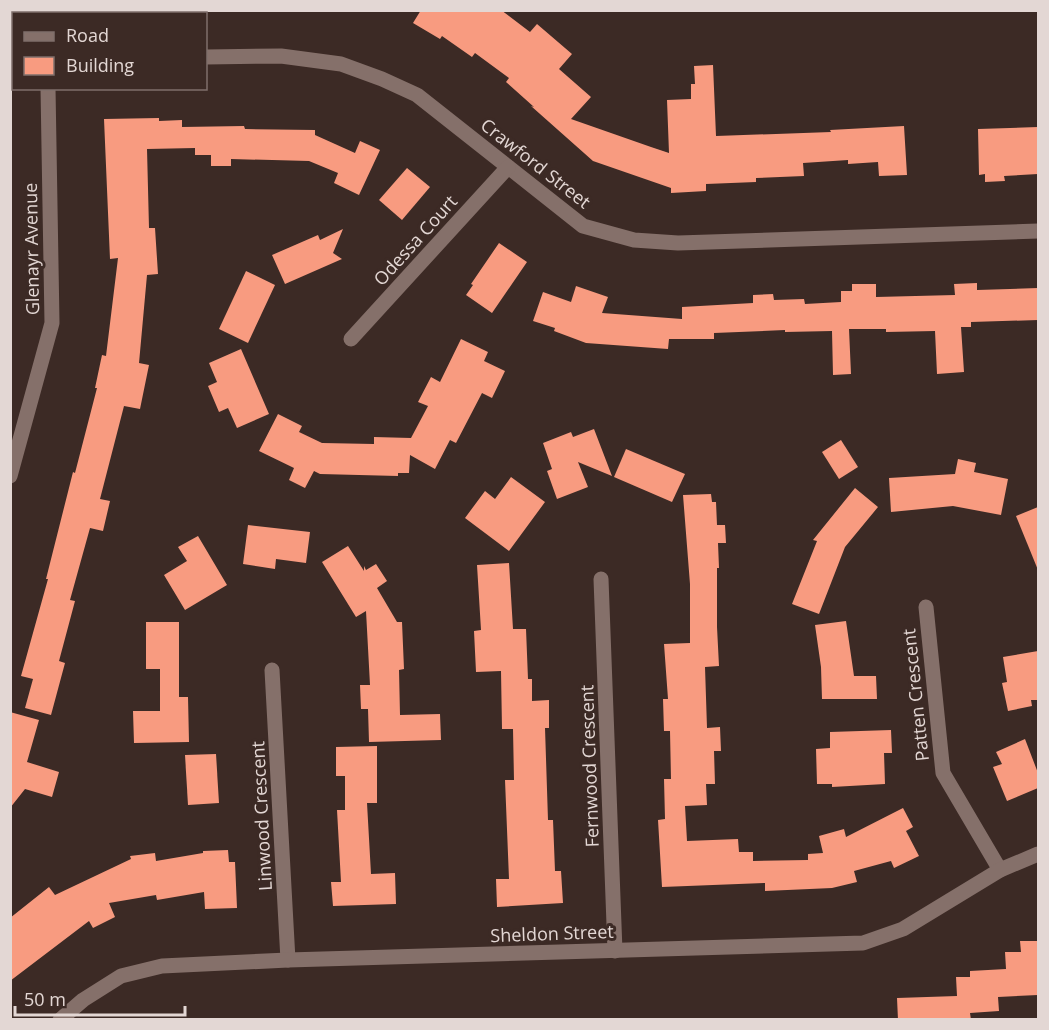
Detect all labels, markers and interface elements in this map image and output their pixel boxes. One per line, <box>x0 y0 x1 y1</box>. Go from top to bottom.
legend <box>12 12 207 90</box>
text: Road <box>66 23 109 47</box>
text: Building <box>66 53 134 77</box>
street label: Crawford Street <box>476 113 596 213</box>
street label: Glenayr Avenue <box>18 183 44 315</box>
street label: Odessa Court <box>368 190 462 290</box>
street label: Patten Crescent <box>896 628 934 762</box>
street label: Fernwood Crescent <box>574 684 604 848</box>
street label: Linwood Crescent <box>245 741 277 891</box>
street label: Sheldon Street <box>490 919 614 947</box>
scale bar <box>15 979 184 1017</box>
text: 50 m <box>24 987 66 1011</box>

